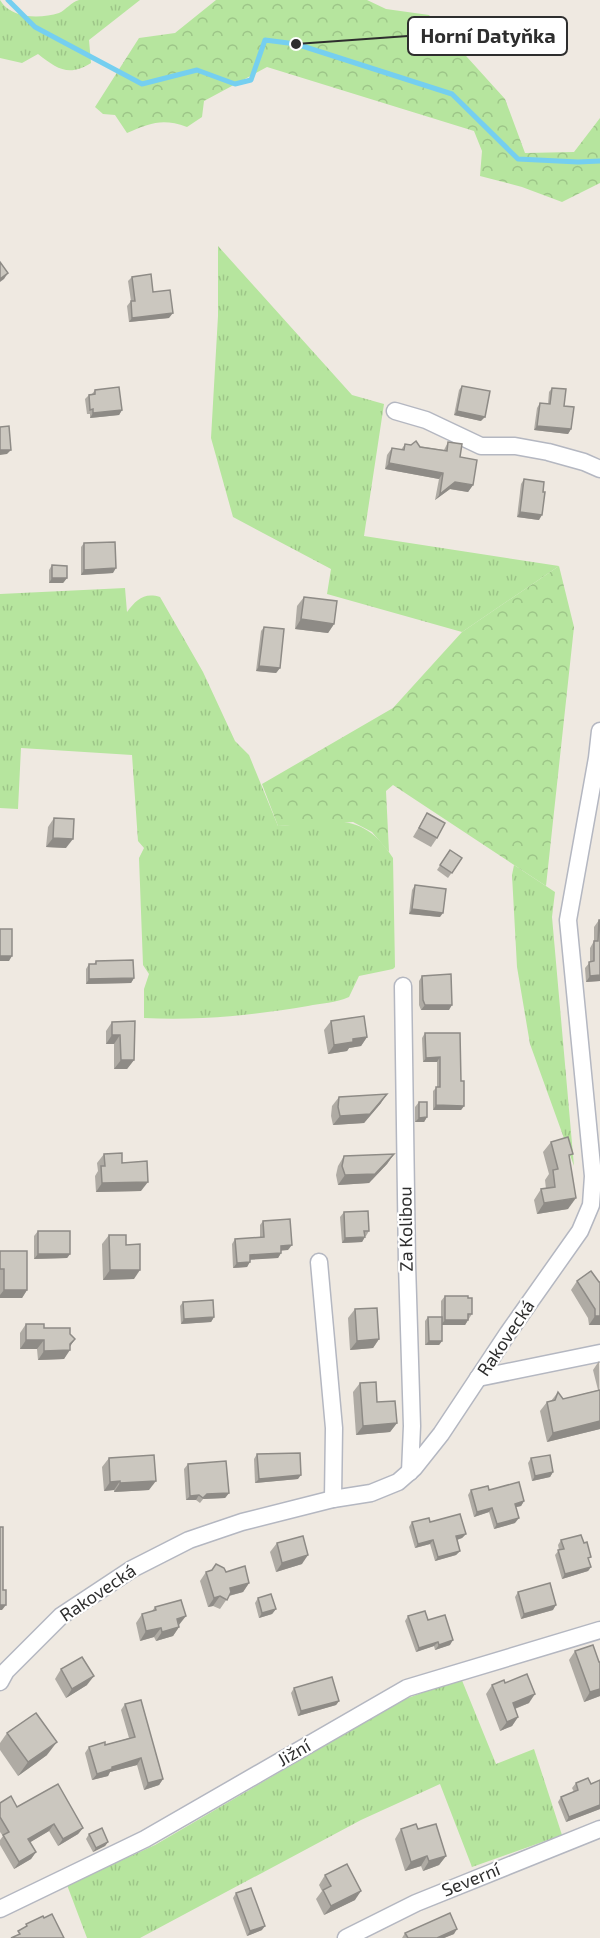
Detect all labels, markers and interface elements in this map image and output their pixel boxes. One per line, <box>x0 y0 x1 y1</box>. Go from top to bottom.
callout: Horní Datyňka <box>408 17 567 55</box>
text: Horní Datyňka <box>420 23 556 48</box>
street label: Za Kolibou <box>393 1186 417 1272</box>
street label: Rakovecká <box>472 1295 539 1380</box>
street label: Rakovecká <box>55 1559 140 1626</box>
street label: Jižní <box>273 1734 314 1770</box>
street label: Severní <box>438 1857 503 1901</box>

